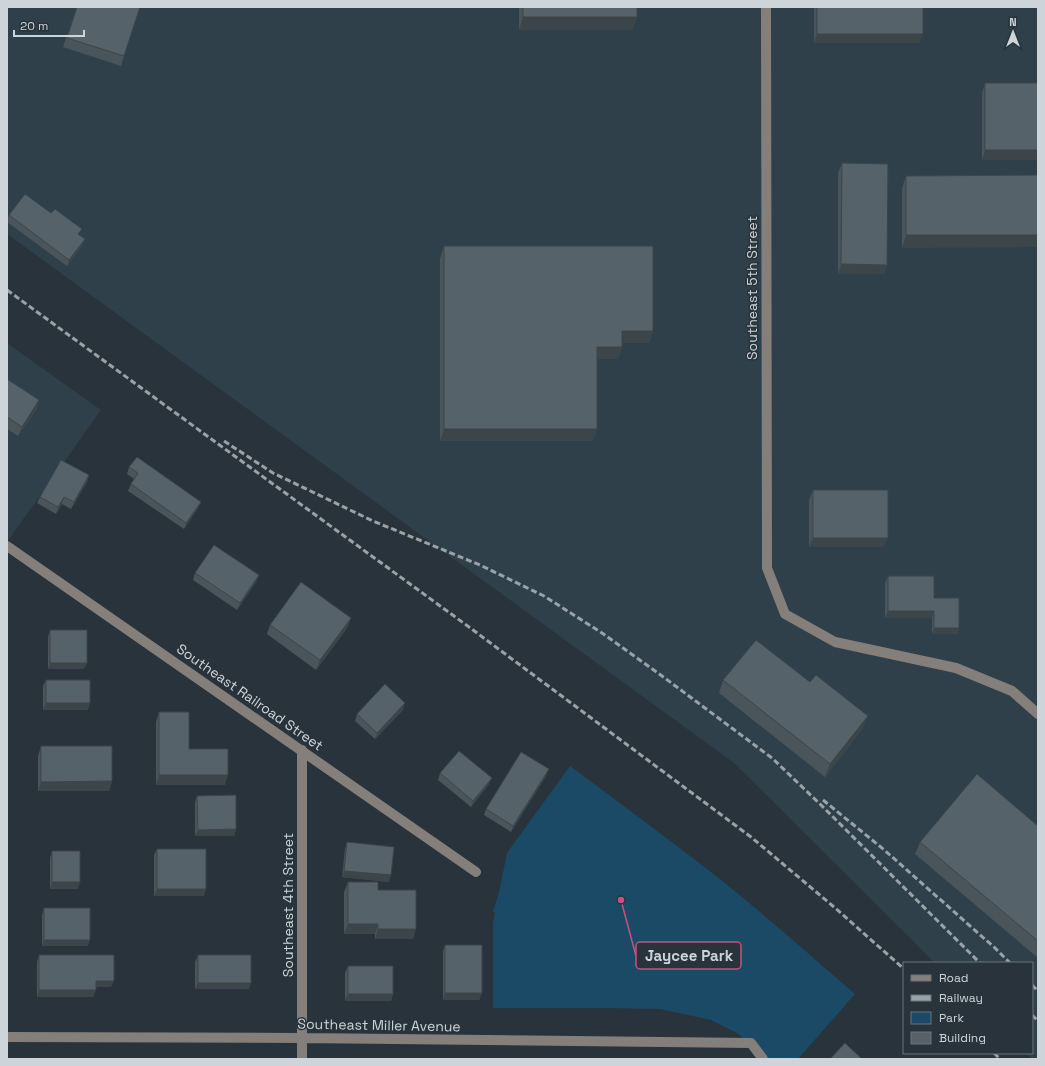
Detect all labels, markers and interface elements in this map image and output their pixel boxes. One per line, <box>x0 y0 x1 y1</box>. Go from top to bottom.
scale bar <box>14 12 84 38</box>
north arrow <box>993 12 1033 52</box>
text: N <box>1009 15 1017 29</box>
text: 20 m <box>20 18 48 34</box>
street label: Southeast 5th Street <box>743 216 761 360</box>
street label: Southeast Railroad Street <box>173 639 327 755</box>
street label: Southeast 4th Street <box>279 833 297 977</box>
callout: Jaycee Park <box>636 942 741 969</box>
text: Jaycee Park <box>645 946 734 965</box>
legend <box>903 962 1033 1054</box>
text: Road <box>939 970 968 986</box>
text: Railway <box>939 990 983 1006</box>
text: Park <box>939 1010 964 1026</box>
street label: Southeast Miller Avenue <box>297 1015 461 1035</box>
text: Building <box>939 1030 986 1046</box>

